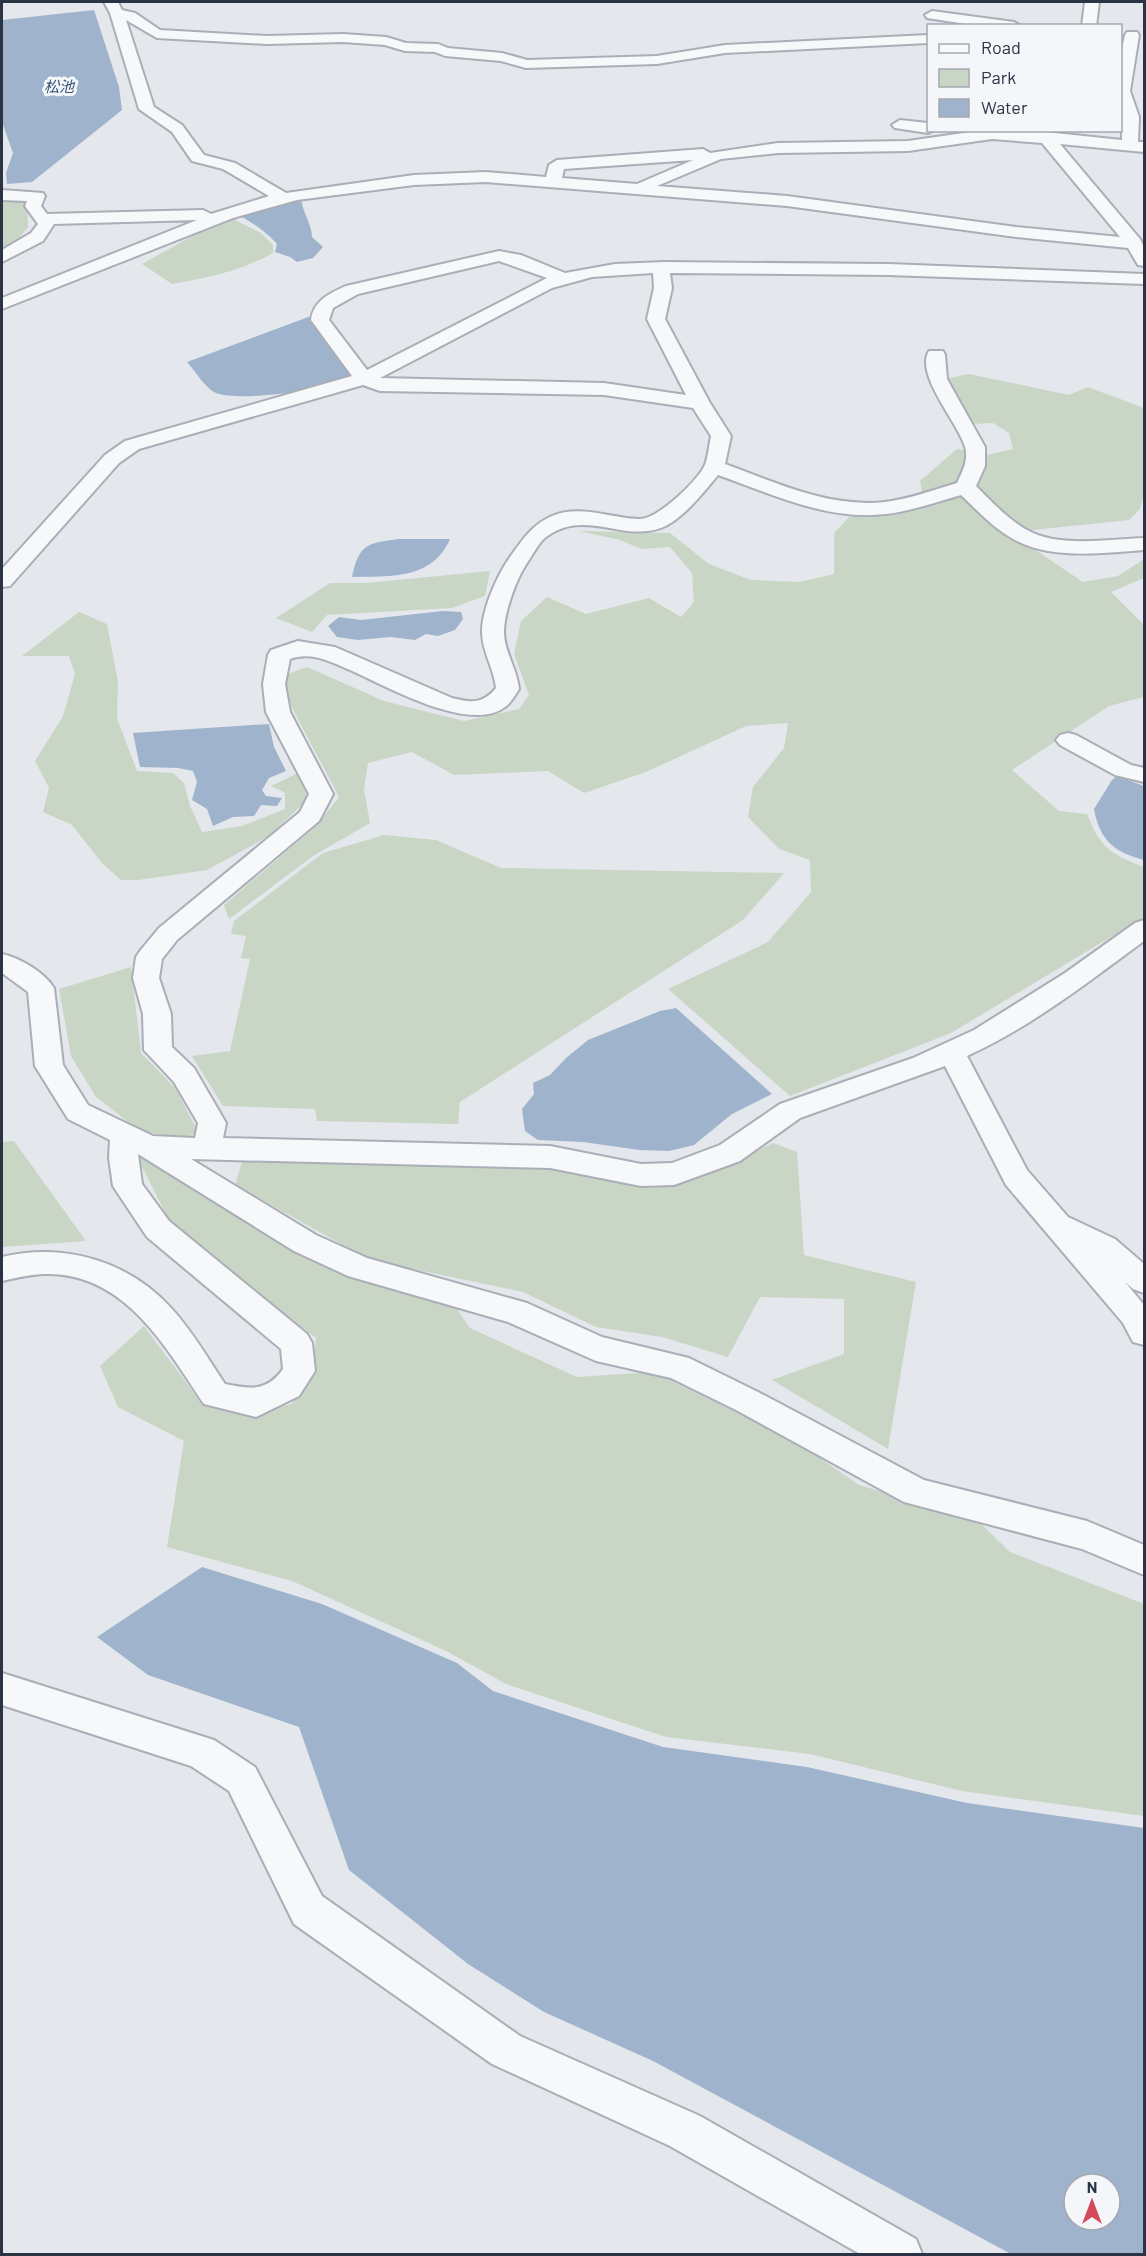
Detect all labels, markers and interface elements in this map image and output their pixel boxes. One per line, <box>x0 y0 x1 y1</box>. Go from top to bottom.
legend <box>927 24 1122 132</box>
text: Road <box>981 36 1021 58</box>
text: Park <box>981 66 1016 88</box>
water label: 松池 <box>44 77 76 95</box>
text: Water <box>981 96 1028 118</box>
north arrow <box>1062 2172 1122 2232</box>
text: N <box>1087 2177 1097 2196</box>

